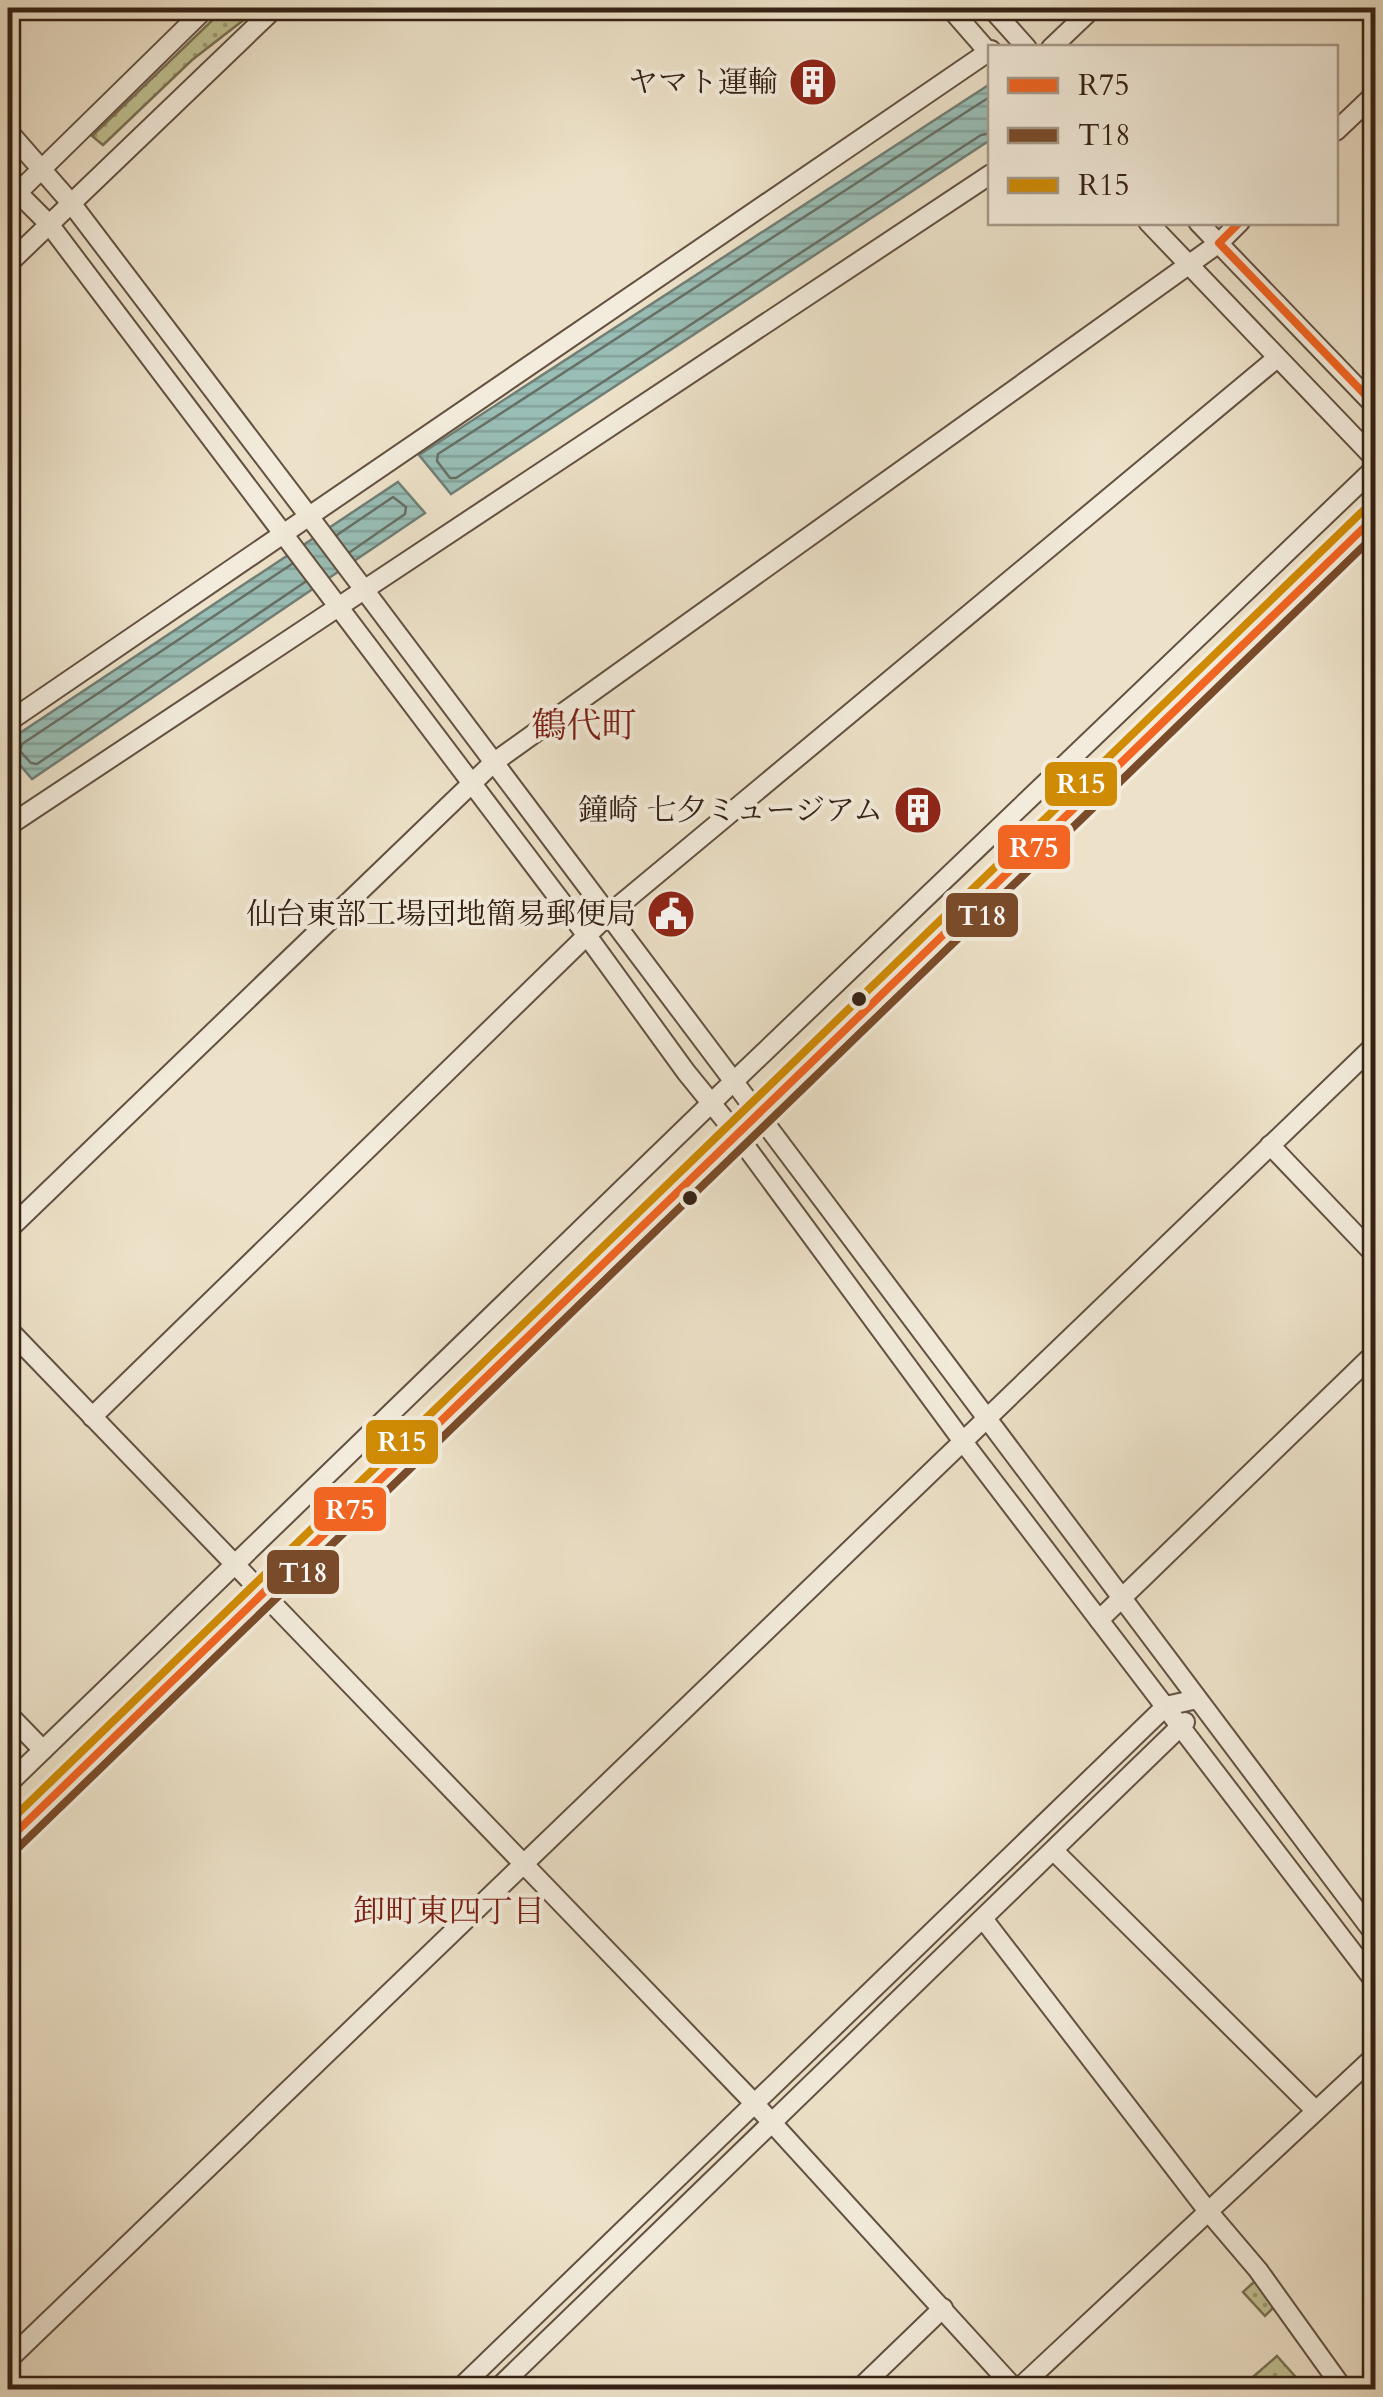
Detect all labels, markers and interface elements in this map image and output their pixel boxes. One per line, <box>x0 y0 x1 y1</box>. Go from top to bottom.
legend <box>988 45 1338 225</box>
building icon: ヤマト運輸 <box>787 56 839 108</box>
place label: ヤマト運輸 <box>628 62 778 103</box>
text: R75 <box>1078 65 1130 106</box>
text: T18 <box>1078 115 1131 156</box>
text: R15 <box>1078 165 1130 206</box>
district label: 鶴代町 <box>531 702 637 750</box>
line badge: R15 <box>1043 760 1119 808</box>
text: R15 <box>1056 765 1106 803</box>
building icon: 鐘崎 七夕ミュージアム <box>892 784 944 836</box>
place label: 鐘崎 七夕ミュージアム <box>578 790 883 831</box>
line badge: R75 <box>996 823 1072 871</box>
text: R75 <box>1009 829 1059 867</box>
public building icon: 仙台東部工場団地簡易郵便局 <box>645 888 697 940</box>
line badge: T18 <box>944 891 1020 939</box>
place label: 仙台東部工場団地簡易郵便局 <box>246 894 636 935</box>
text: T18 <box>957 897 1007 935</box>
unlabelled marker <box>849 989 869 1009</box>
unlabelled marker <box>680 1188 700 1208</box>
line badge: R15 <box>364 1418 440 1466</box>
text: R15 <box>377 1423 427 1461</box>
line badge: R75 <box>312 1485 388 1533</box>
text: R75 <box>325 1491 375 1529</box>
line badge: T18 <box>265 1548 341 1596</box>
text: T18 <box>278 1554 328 1592</box>
district label: 卸町東四丁目 <box>353 1890 545 1934</box>

